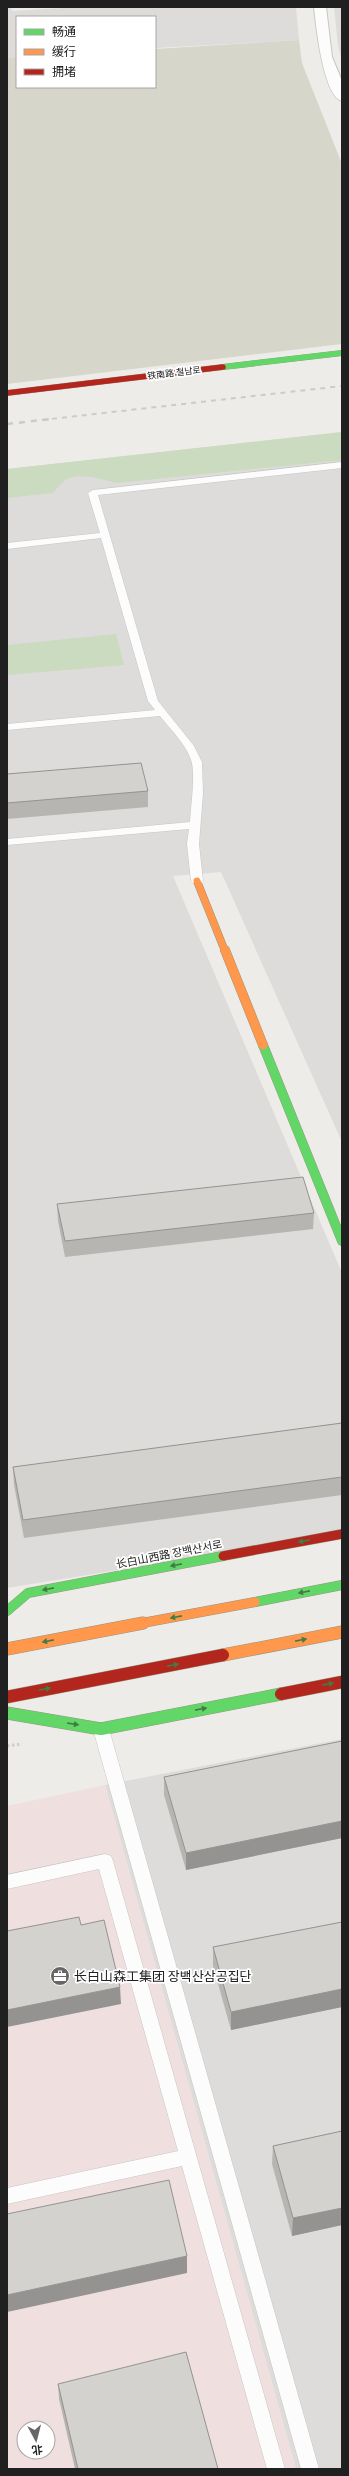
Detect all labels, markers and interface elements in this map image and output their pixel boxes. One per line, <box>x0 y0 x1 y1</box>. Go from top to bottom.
legend <box>16 16 156 88</box>
text: 畅通 <box>52 25 76 40</box>
text: 缓行 <box>52 45 76 60</box>
text: 拥堵 <box>52 65 76 80</box>
street label: 铁南路 철남로 <box>147 365 201 382</box>
street label: 长白山西路 장백산서로 <box>115 1538 223 1571</box>
one-way arrow <box>298 1538 310 1544</box>
one-way arrow <box>170 1562 182 1568</box>
one-way arrow <box>42 1587 54 1593</box>
one-way arrow <box>298 1590 310 1596</box>
one-way arrow <box>170 1614 182 1620</box>
one-way arrow <box>294 1636 307 1642</box>
one-way arrow <box>42 1638 54 1644</box>
one-way arrow <box>167 1661 179 1667</box>
one-way arrow <box>322 1681 335 1687</box>
one-way arrow <box>39 1686 51 1692</box>
one-way arrow <box>195 1706 207 1712</box>
one-way arrow <box>67 1721 79 1727</box>
office icon: 长白山森工集团 장백산삼공집단 <box>49 1965 71 1987</box>
place label: 长白山森工集团 장백산삼공집단 <box>74 1969 252 1985</box>
north arrow <box>16 2420 56 2460</box>
text: 北 <box>31 2442 43 2457</box>

